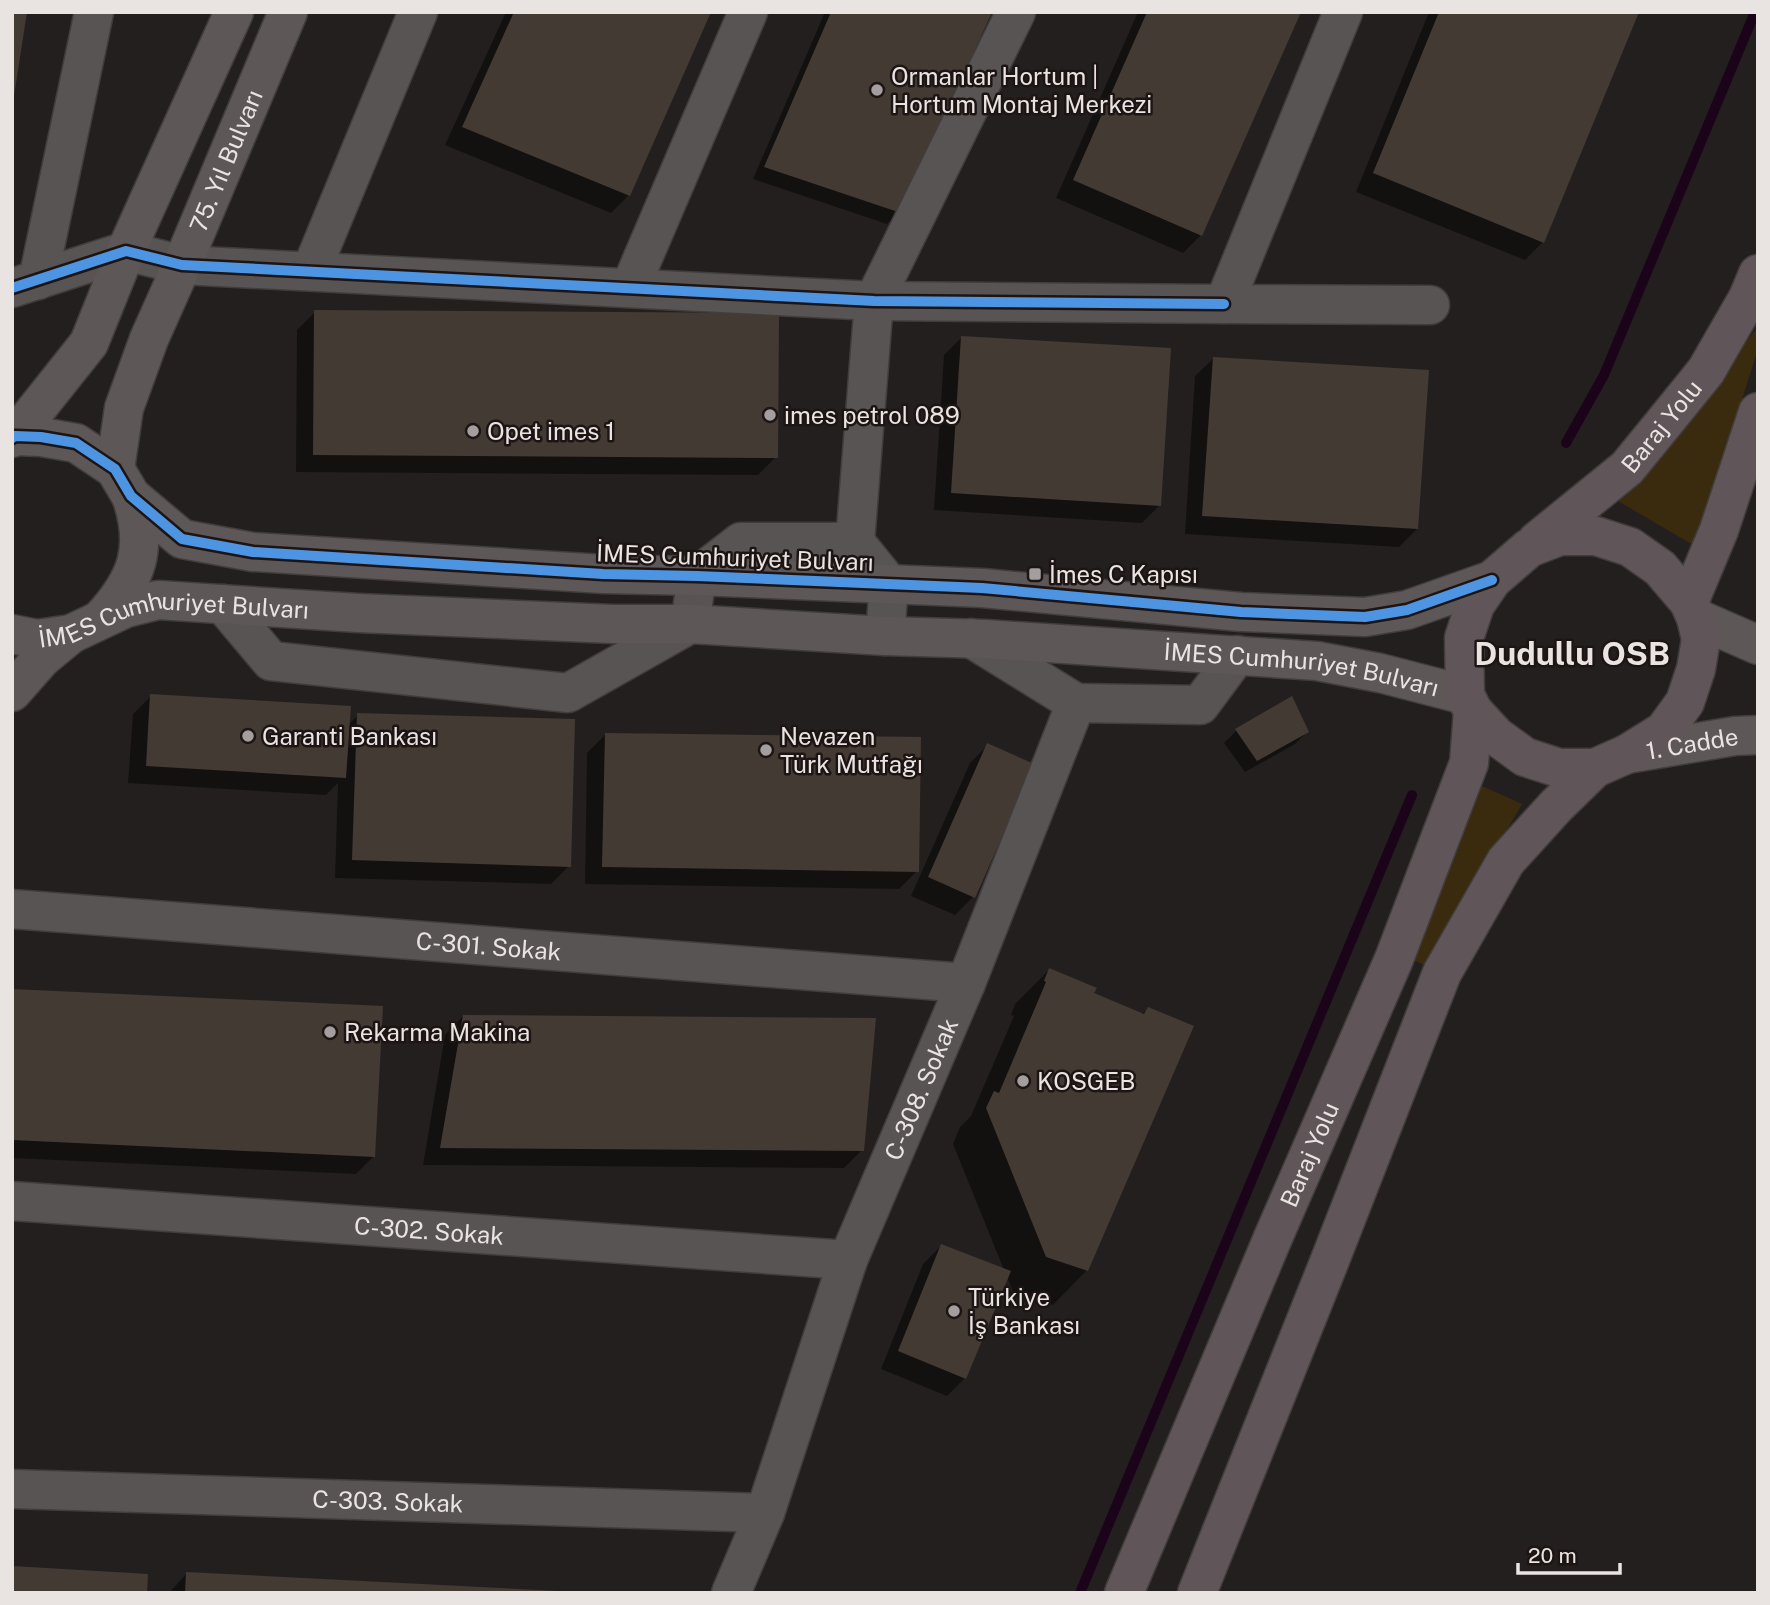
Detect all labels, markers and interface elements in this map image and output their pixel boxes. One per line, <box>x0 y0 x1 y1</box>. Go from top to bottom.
place label: Ormanlar Hortum | Hortum Montaj Merkezi <box>891 62 1152 118</box>
marker: Ormanlar Hortum | Hortum Montaj Merkezi <box>869 82 885 98</box>
street label: 75. Yıl Bulvarı <box>183 86 268 236</box>
street label: Baraj Yolu <box>1615 374 1707 478</box>
place label: imes petrol 089 <box>784 401 960 429</box>
marker: imes petrol 089 <box>762 407 778 423</box>
place label: Opet imes 1 <box>487 417 615 445</box>
marker: Opet imes 1 <box>465 423 481 439</box>
street label: İMES Cumhuriyet Bulvarı <box>596 538 874 576</box>
place label: İmes C Kapısı <box>1049 560 1198 588</box>
marker: İmes C Kapısı <box>1027 566 1043 582</box>
street label: İMES Cumhuriyet Bulvarı <box>37 586 310 653</box>
district label: Dudullu OSB <box>1474 635 1670 672</box>
street label: İMES Cumhuriyet Bulvarı <box>1163 637 1442 702</box>
place label: Garanti Bankası <box>262 722 437 750</box>
place label: Nevazen Türk Mutfağı <box>780 722 923 778</box>
street label: 1. Cadde <box>1644 722 1740 765</box>
marker: Garanti Bankası <box>240 728 256 744</box>
marker: Nevazen Türk Mutfağı <box>758 742 774 758</box>
street label: C-301. Sokak <box>415 926 562 966</box>
street label: C-308. Sokak <box>878 1014 963 1164</box>
place label: Rekarma Makina <box>344 1018 530 1046</box>
marker: Rekarma Makina <box>322 1024 338 1040</box>
place label: KOSGEB <box>1037 1067 1135 1095</box>
marker: KOSGEB <box>1015 1073 1031 1089</box>
street label: Baraj Yolu <box>1274 1098 1344 1211</box>
street label: C-302. Sokak <box>353 1211 505 1250</box>
place label: Türkiye İş Bankası <box>968 1283 1080 1339</box>
marker: Türkiye İş Bankası <box>946 1303 962 1319</box>
street label: C-303. Sokak <box>312 1485 464 1517</box>
scale bar <box>1518 1532 1620 1576</box>
text: 20 m <box>1528 1543 1577 1568</box>

